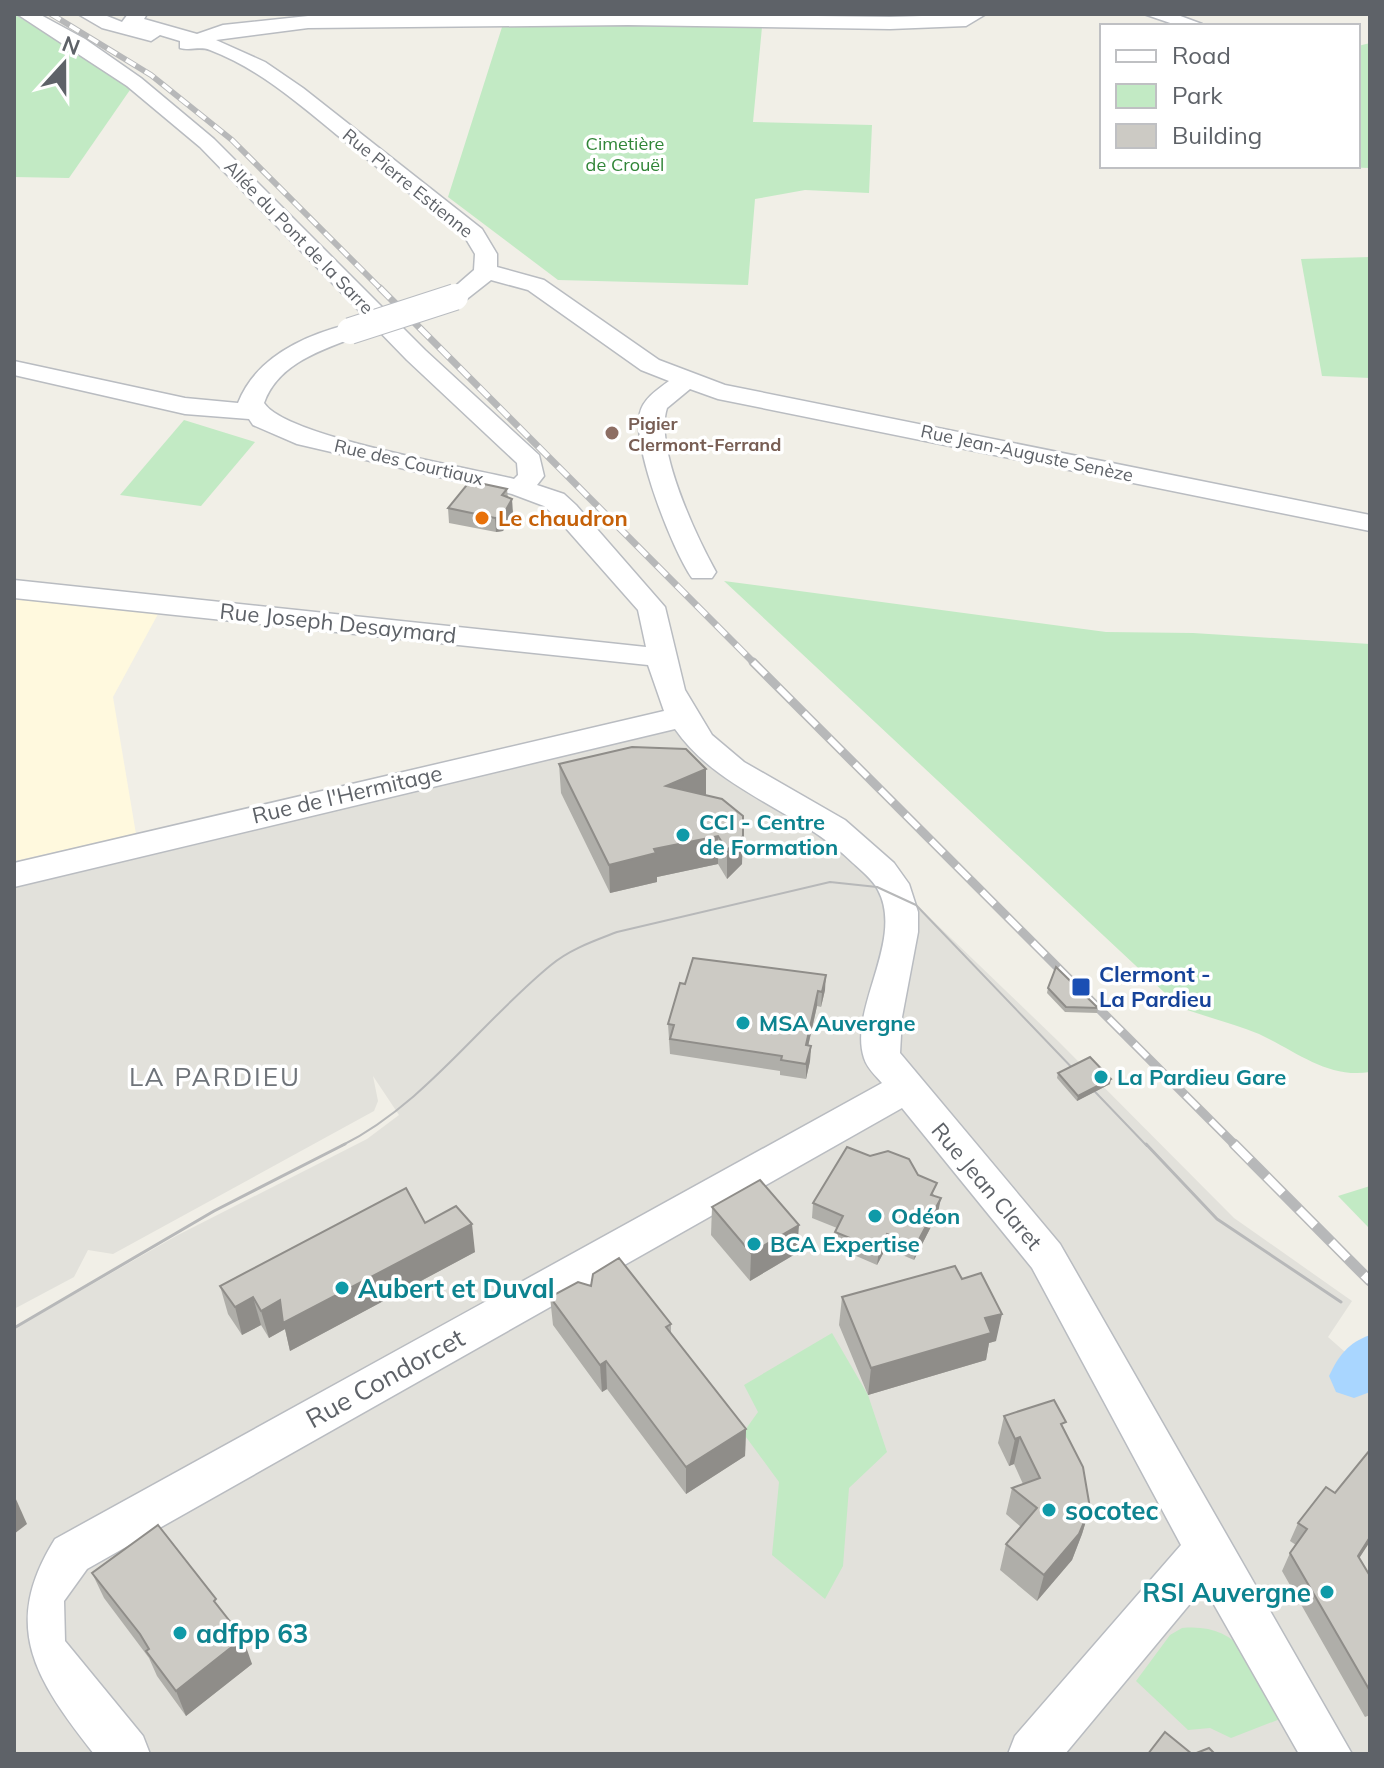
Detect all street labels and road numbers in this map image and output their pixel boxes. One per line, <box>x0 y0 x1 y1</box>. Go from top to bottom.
street label: Rue Pierre Estienne <box>338 123 478 243</box>
street label: Allée du Pont de la Sarre <box>220 155 378 319</box>
street label: Rue Jean-Auguste Senèze <box>919 419 1135 487</box>
street label: Rue des Courtiaux <box>332 434 486 490</box>
street label: Rue Joseph Desaymard <box>218 597 458 649</box>
street label: Rue de l'Hermitage <box>249 759 445 829</box>
street label: Rue Jean Claret <box>926 1117 1049 1256</box>
street label: Rue Condorcet <box>300 1321 470 1435</box>

